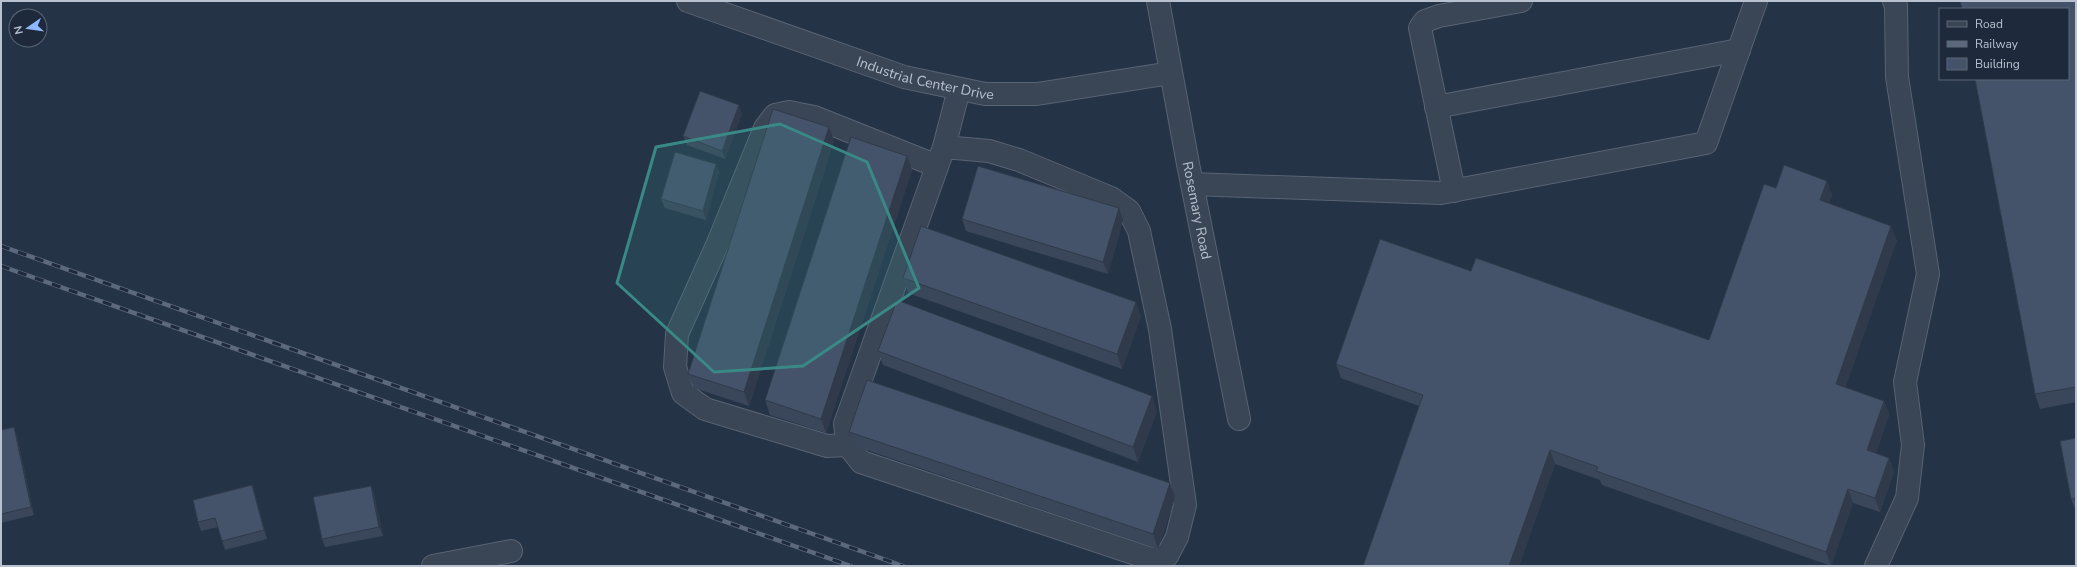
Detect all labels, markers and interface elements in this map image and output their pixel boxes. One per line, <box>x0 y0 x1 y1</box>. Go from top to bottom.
north arrow <box>8 8 48 48</box>
legend <box>1939 8 2069 80</box>
text: Road <box>1975 16 2003 32</box>
text: N <box>11 24 27 36</box>
text: Railway <box>1975 36 2019 52</box>
street label: Industrial Center Drive <box>854 52 994 104</box>
text: Building <box>1975 56 2020 72</box>
street label: Rosemary Road <box>1178 160 1216 261</box>

